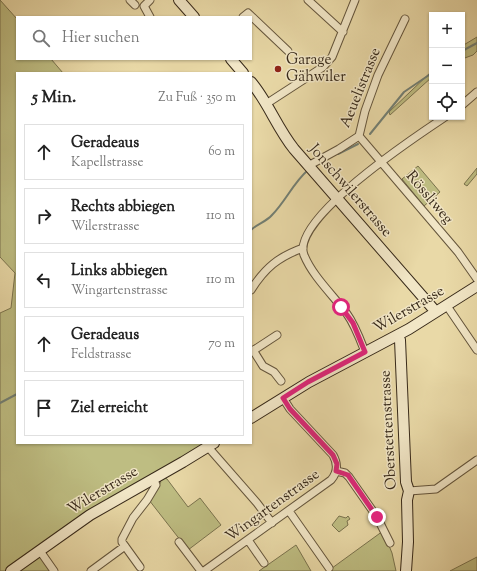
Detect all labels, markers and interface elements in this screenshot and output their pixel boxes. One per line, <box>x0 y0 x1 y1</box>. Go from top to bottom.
map controls <box>429 12 465 120</box>
button: + <box>429 12 465 48</box>
search box <box>16 16 252 60</box>
icon: search <box>30 27 52 49</box>
text: Hier suchen <box>62 28 140 49</box>
street label: Aeuelistrasse <box>335 45 387 131</box>
button: − <box>429 48 465 84</box>
place label: Garage Gähwiler <box>286 50 346 88</box>
marker: Garage Gähwiler <box>273 64 283 74</box>
button: locate <box>429 84 465 120</box>
text: 5 Min. <box>32 86 76 110</box>
text: Zu Fuß · 350 m <box>158 89 236 107</box>
text: Geradeaus <box>71 133 139 154</box>
street label: Jonschwilerstrasse <box>303 139 396 242</box>
icon: ahead <box>33 141 55 163</box>
text: 60 m <box>208 143 235 161</box>
text: Kapellstrasse <box>71 154 143 172</box>
street label: Rössliweg <box>400 167 458 229</box>
text: Rechts abbiegen <box>71 197 175 218</box>
icon: right <box>33 205 55 227</box>
text: 110 m <box>206 207 235 225</box>
text: Wilerstrasse <box>71 218 140 236</box>
text: Links abbiegen <box>71 261 168 282</box>
icon: left <box>33 269 55 291</box>
text: 110 m <box>206 271 235 289</box>
street label: Wilerstrasse <box>370 281 448 339</box>
text: Wingartenstrasse <box>71 282 168 300</box>
route start <box>332 298 350 316</box>
text: Geradeaus <box>71 325 139 346</box>
icon: ahead <box>33 333 55 355</box>
text: 70 m <box>208 335 235 353</box>
text: Feldstrasse <box>71 346 132 364</box>
street label: Oberstettenstrasse <box>375 370 403 490</box>
icon: arrive <box>33 397 55 419</box>
text: Ziel erreicht <box>71 398 148 419</box>
street label: Wilerstrasse <box>64 462 142 520</box>
street label: Wingartenstrasse <box>222 465 324 547</box>
route end <box>368 508 386 526</box>

